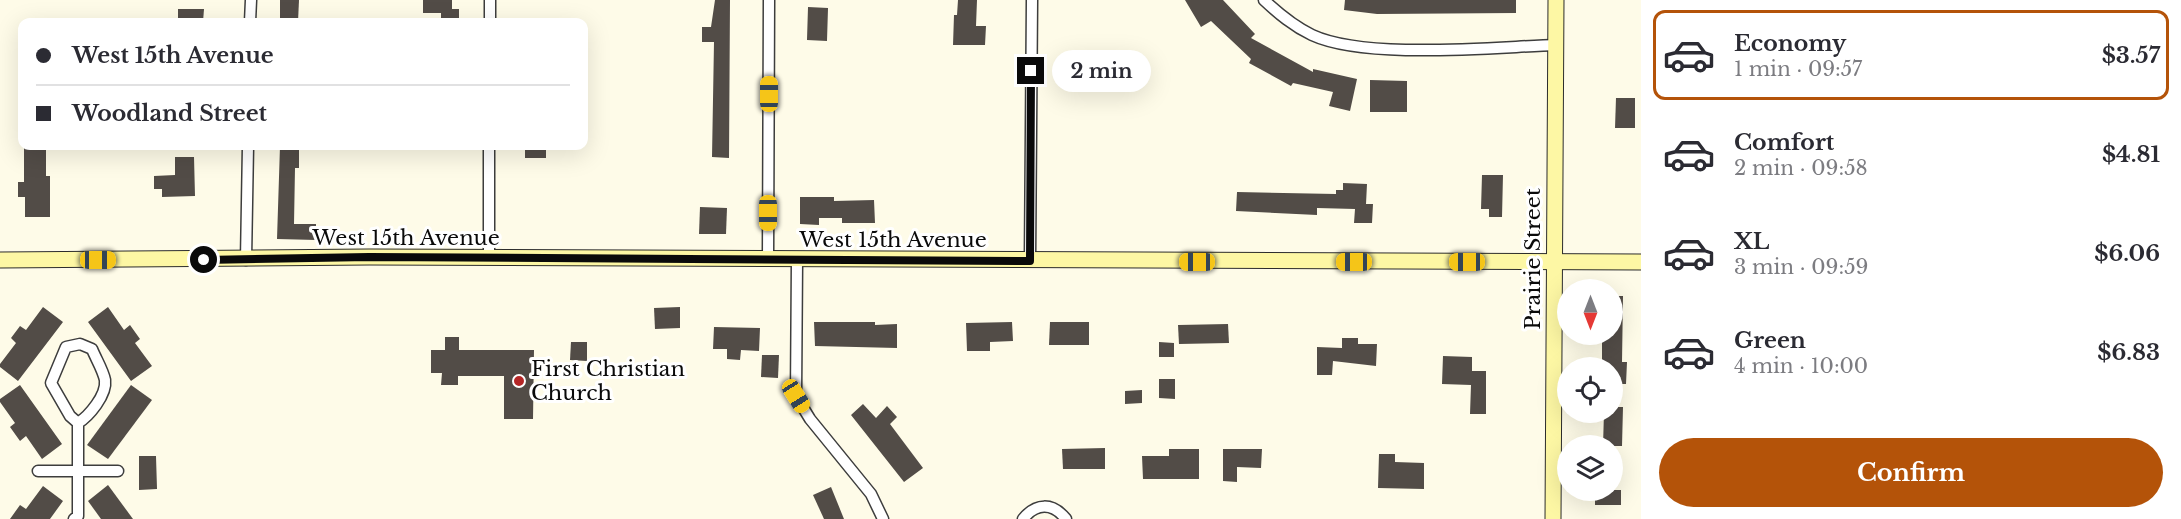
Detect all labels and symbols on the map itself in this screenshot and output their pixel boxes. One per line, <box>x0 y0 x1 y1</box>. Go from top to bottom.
callout: 2 min <box>1052 50 1151 92</box>
route end <box>1017 57 1044 84</box>
car <box>760 76 778 112</box>
street label: Prairie Street <box>1520 188 1546 330</box>
car <box>759 195 777 231</box>
street label: West 15th Avenue <box>311 225 500 251</box>
street label: West 15th Avenue <box>798 227 987 253</box>
route start <box>190 246 217 273</box>
car <box>80 251 116 269</box>
car <box>1179 253 1215 271</box>
car <box>1336 253 1372 271</box>
car <box>1449 253 1485 271</box>
north arrow <box>1557 279 1623 345</box>
place label: First Christian Church <box>531 356 685 406</box>
marker: First Christian Church <box>512 374 526 388</box>
car <box>779 376 813 416</box>

